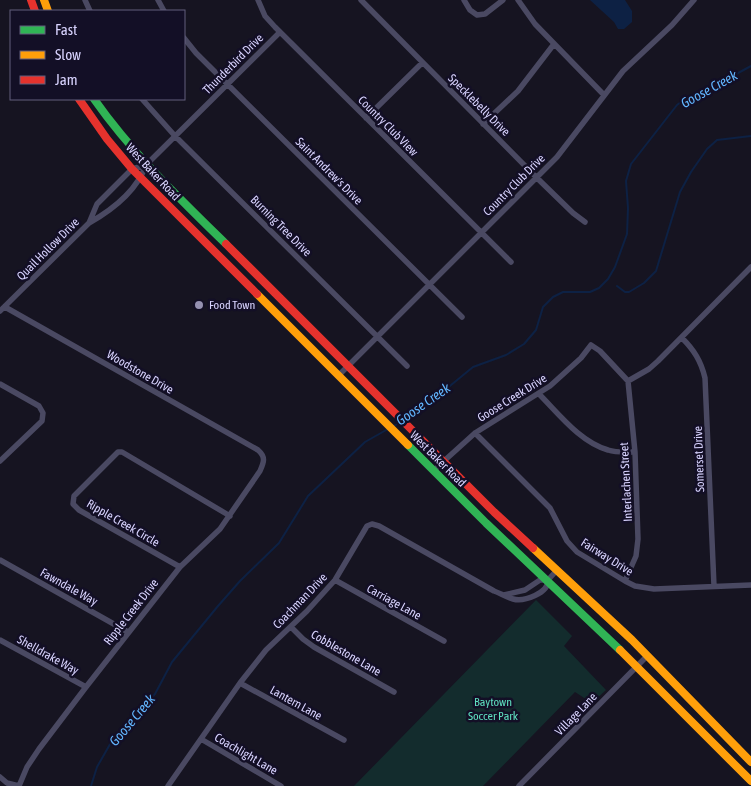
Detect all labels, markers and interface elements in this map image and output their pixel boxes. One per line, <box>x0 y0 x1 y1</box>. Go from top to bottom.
legend <box>10 10 185 100</box>
text: Fast <box>55 21 77 38</box>
street label: Thunderbird Drive <box>200 31 266 97</box>
text: Slow <box>55 46 81 63</box>
water label: Goose Creek <box>678 66 741 111</box>
text: Jam <box>55 71 78 88</box>
street label: Specklebelly Drive <box>445 71 513 139</box>
street label: Country Club View <box>355 93 421 159</box>
street label: Saint Andrew's Drive <box>293 135 365 207</box>
street label: West Baker Road <box>123 141 183 203</box>
street label: Country Club Drive <box>480 151 548 219</box>
street label: Burning Tree Drive <box>248 193 314 259</box>
street label: Quail Hollow Drive <box>14 215 82 283</box>
place label: Food Town <box>209 298 255 312</box>
marker: Food Town <box>193 299 205 311</box>
street label: Woodstone Drive <box>104 347 176 397</box>
street label: Goose Creek Drive <box>475 371 549 425</box>
water label: Goose Creek <box>393 379 454 428</box>
street label: Somerset Drive <box>691 426 707 492</box>
street label: West Baker Road <box>407 428 469 490</box>
street label: Interlachen Street <box>617 441 635 522</box>
street label: Ripple Creek Circle <box>84 497 162 549</box>
street label: Fairway Drive <box>578 535 636 579</box>
street label: Fawndale Way <box>38 565 100 609</box>
street label: Coachman Drive <box>270 570 330 632</box>
street label: Ripple Creek Drive <box>101 576 161 648</box>
street label: Carriage Lane <box>364 581 424 623</box>
street label: Cobblestone Lane <box>308 627 384 679</box>
street label: Shelldrake Way <box>15 632 81 678</box>
street label: Lantern Lane <box>268 683 324 723</box>
water label: Goose Creek <box>106 690 159 749</box>
street label: Village Lane <box>552 690 600 738</box>
park label: Baytown Soccer Park <box>468 695 519 723</box>
street label: Coachlight Lane <box>212 730 280 778</box>

